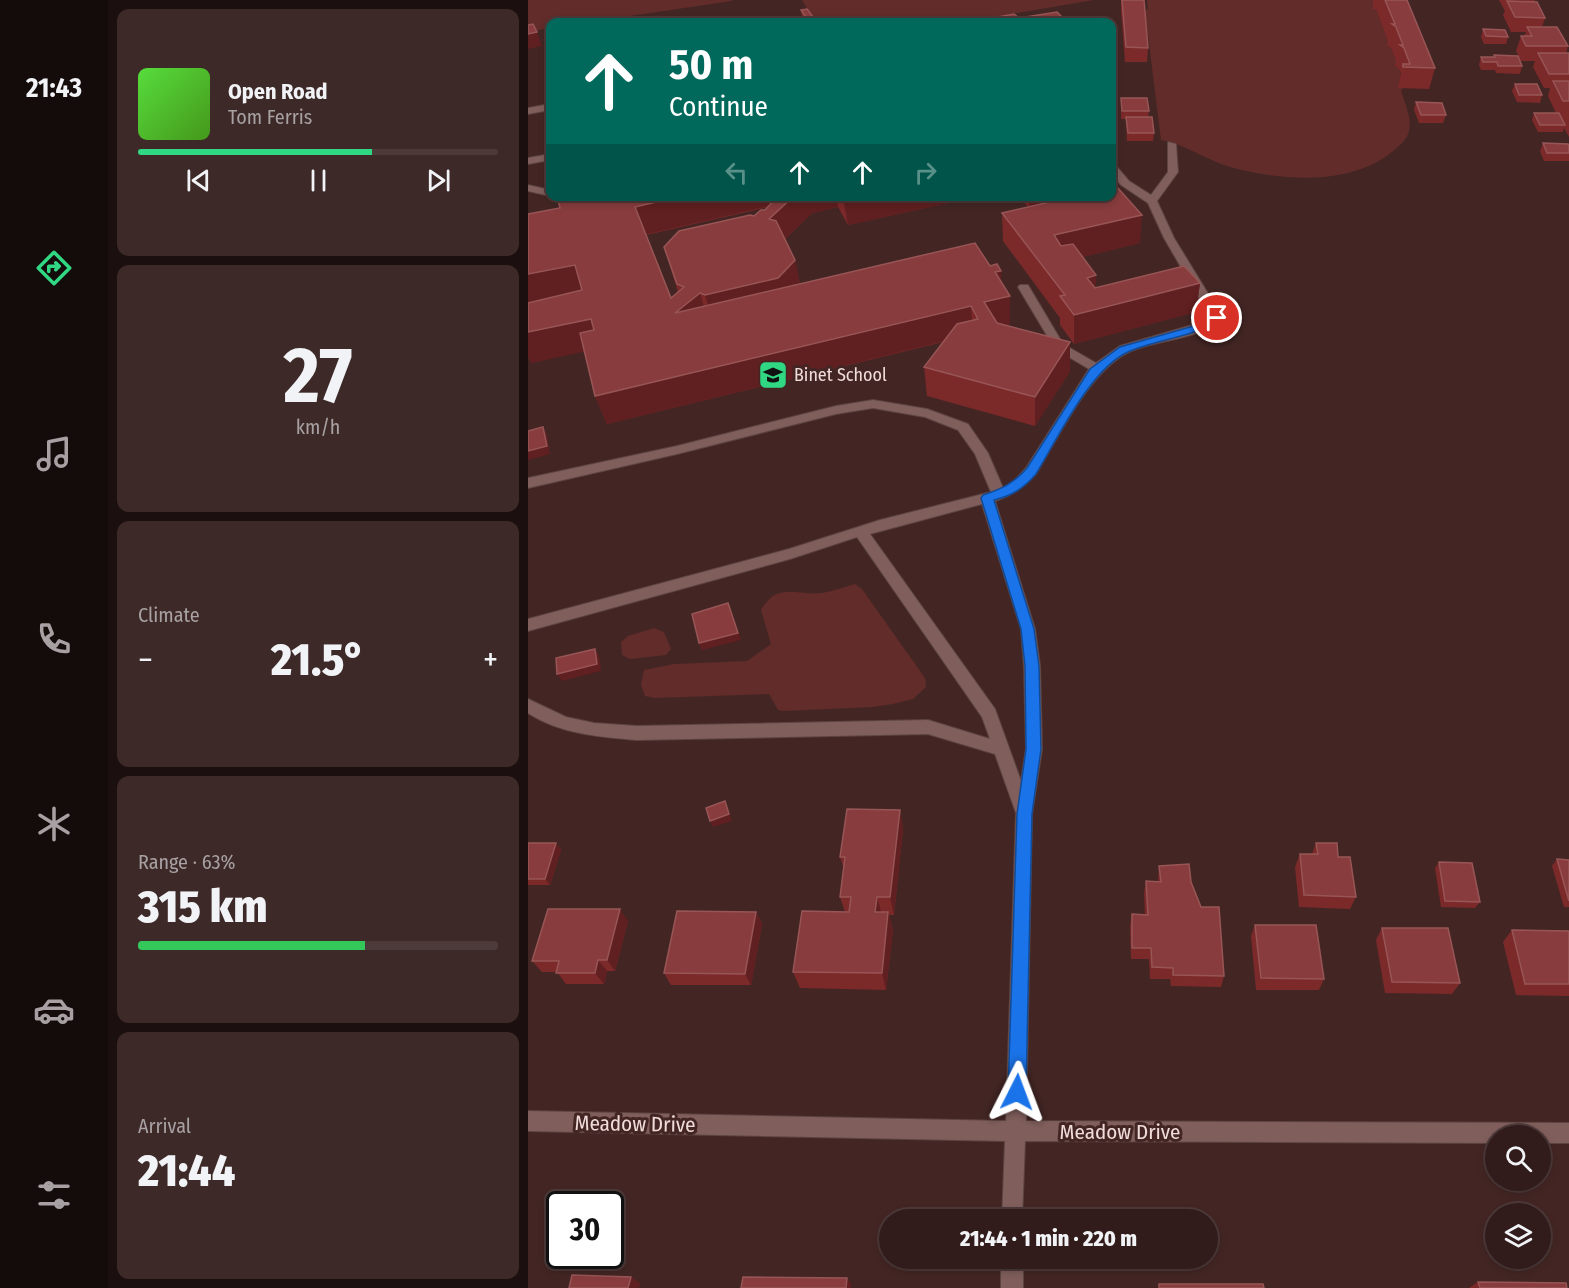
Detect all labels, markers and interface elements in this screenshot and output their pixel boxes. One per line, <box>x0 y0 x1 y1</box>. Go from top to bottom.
text: 50 m <box>669 40 753 90</box>
icon: ahead <box>570 42 648 120</box>
text: 21:43 <box>26 72 82 104</box>
text: Open Road <box>228 78 328 105</box>
text: Continue <box>669 91 768 123</box>
text: Tom Ferris <box>228 105 312 129</box>
icon: left <box>720 156 753 189</box>
icon: ahead <box>783 156 816 189</box>
icon: ahead <box>846 156 879 189</box>
icon: right <box>909 156 942 189</box>
icon: previous <box>182 164 215 197</box>
icon: pause <box>302 164 335 197</box>
icon: next <box>422 164 455 197</box>
icon: directions <box>33 247 75 289</box>
pin <box>1191 292 1242 343</box>
icon: arrive <box>1200 301 1233 334</box>
text: 27 <box>284 329 352 423</box>
school or university icon: Binet School <box>757 359 789 391</box>
place label: Binet School <box>794 364 887 386</box>
text: km/h <box>296 415 340 439</box>
icon: music <box>33 433 75 475</box>
text: Climate <box>138 603 200 627</box>
icon: phone <box>33 618 75 660</box>
text: 21.5° <box>271 633 365 687</box>
text: − <box>138 640 153 680</box>
text: + <box>483 640 498 680</box>
icon: climate <box>33 803 75 845</box>
text: Range · 63% <box>138 850 235 874</box>
text: 315 km <box>138 880 268 934</box>
icon: car <box>33 989 75 1031</box>
position arrow <box>985 1060 1049 1124</box>
street label: Meadow Drive <box>574 1110 696 1138</box>
text: Arrival <box>138 1114 191 1138</box>
street label: Meadow Drive <box>1060 1119 1180 1145</box>
map controls <box>1485 1125 1551 1269</box>
button: search <box>1485 1125 1551 1191</box>
text: 21:44 <box>138 1144 235 1198</box>
icon: filters <box>33 1174 75 1216</box>
speed limit sign: 30 <box>546 1191 624 1269</box>
button: layers <box>1485 1203 1551 1269</box>
text: 21:44 · 1 min · 220 m <box>960 1225 1137 1252</box>

